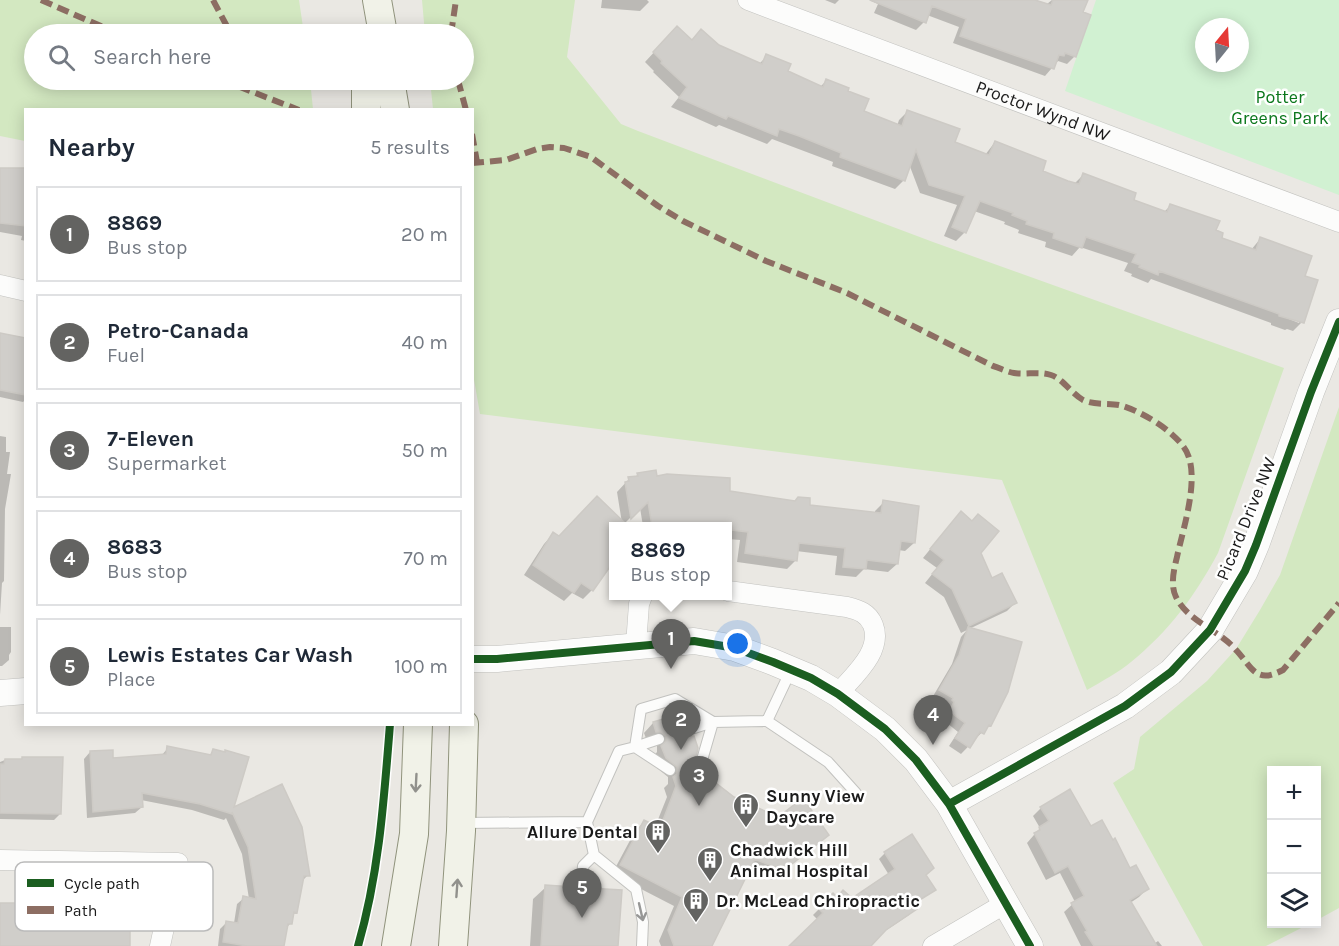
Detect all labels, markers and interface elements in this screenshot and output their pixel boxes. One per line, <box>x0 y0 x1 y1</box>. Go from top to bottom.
north arrow <box>1195 18 1249 72</box>
search box <box>24 24 474 90</box>
icon: search <box>45 41 78 74</box>
text: Search here <box>93 44 211 70</box>
street label: Proctor Wynd NW <box>973 76 1113 146</box>
park label: Potter Greens Park <box>1231 86 1329 129</box>
text: Nearby <box>48 132 135 163</box>
text: 5 results <box>370 136 450 159</box>
text: 8869 <box>107 210 162 236</box>
text: 1 <box>66 223 73 246</box>
text: 20 m <box>401 223 448 246</box>
text: Bus stop <box>107 236 187 259</box>
text: Petro-Canada <box>107 318 249 344</box>
text: 2 <box>63 331 76 354</box>
text: 40 m <box>402 331 448 354</box>
text: Fuel <box>107 344 145 367</box>
text: 7-Eleven <box>107 426 194 452</box>
text: 3 <box>63 439 76 462</box>
text: 50 m <box>401 439 448 462</box>
text: Supermarket <box>107 452 226 475</box>
street label: Picard Drive NW <box>1211 454 1281 584</box>
popup <box>609 522 732 600</box>
text: 8683 <box>107 534 162 560</box>
text: 8869 <box>630 537 686 563</box>
text: 4 <box>64 547 75 570</box>
text: 70 m <box>403 547 448 570</box>
text: Bus stop <box>107 560 187 583</box>
text: Bus stop <box>630 563 711 586</box>
pin: 1 <box>652 620 690 669</box>
your location <box>723 629 752 658</box>
text: Lewis Estates Car Wash <box>107 642 353 668</box>
text: 5 <box>64 655 75 678</box>
text: 100 m <box>394 655 448 678</box>
text: Place <box>107 668 155 691</box>
pin: 4 <box>914 696 952 745</box>
pin: 2 <box>662 700 700 750</box>
pin: 3 <box>680 756 718 806</box>
map controls <box>1267 766 1321 928</box>
button: + <box>1267 766 1321 820</box>
one-way arrow <box>411 772 422 792</box>
place label: Sunny View Daycare <box>766 785 865 828</box>
building icon: Sunny View Daycare <box>731 791 761 829</box>
building icon: Allure Dental <box>643 817 673 855</box>
button: − <box>1267 820 1321 874</box>
place label: Allure Dental <box>527 821 638 843</box>
place label: Chadwick Hill Animal Hospital <box>730 839 868 882</box>
building icon: Chadwick Hill Animal Hospital <box>695 845 725 883</box>
legend <box>15 862 213 931</box>
pin: 5 <box>562 868 602 918</box>
text: Cycle path <box>64 874 140 893</box>
button: layers <box>1267 874 1321 928</box>
one-way arrow <box>452 878 463 898</box>
building icon: Dr. McLead Chiropractic <box>681 886 711 924</box>
place label: Dr. McLead Chiropractic <box>716 890 920 912</box>
text: Path <box>64 901 97 920</box>
one-way arrow <box>636 901 647 921</box>

